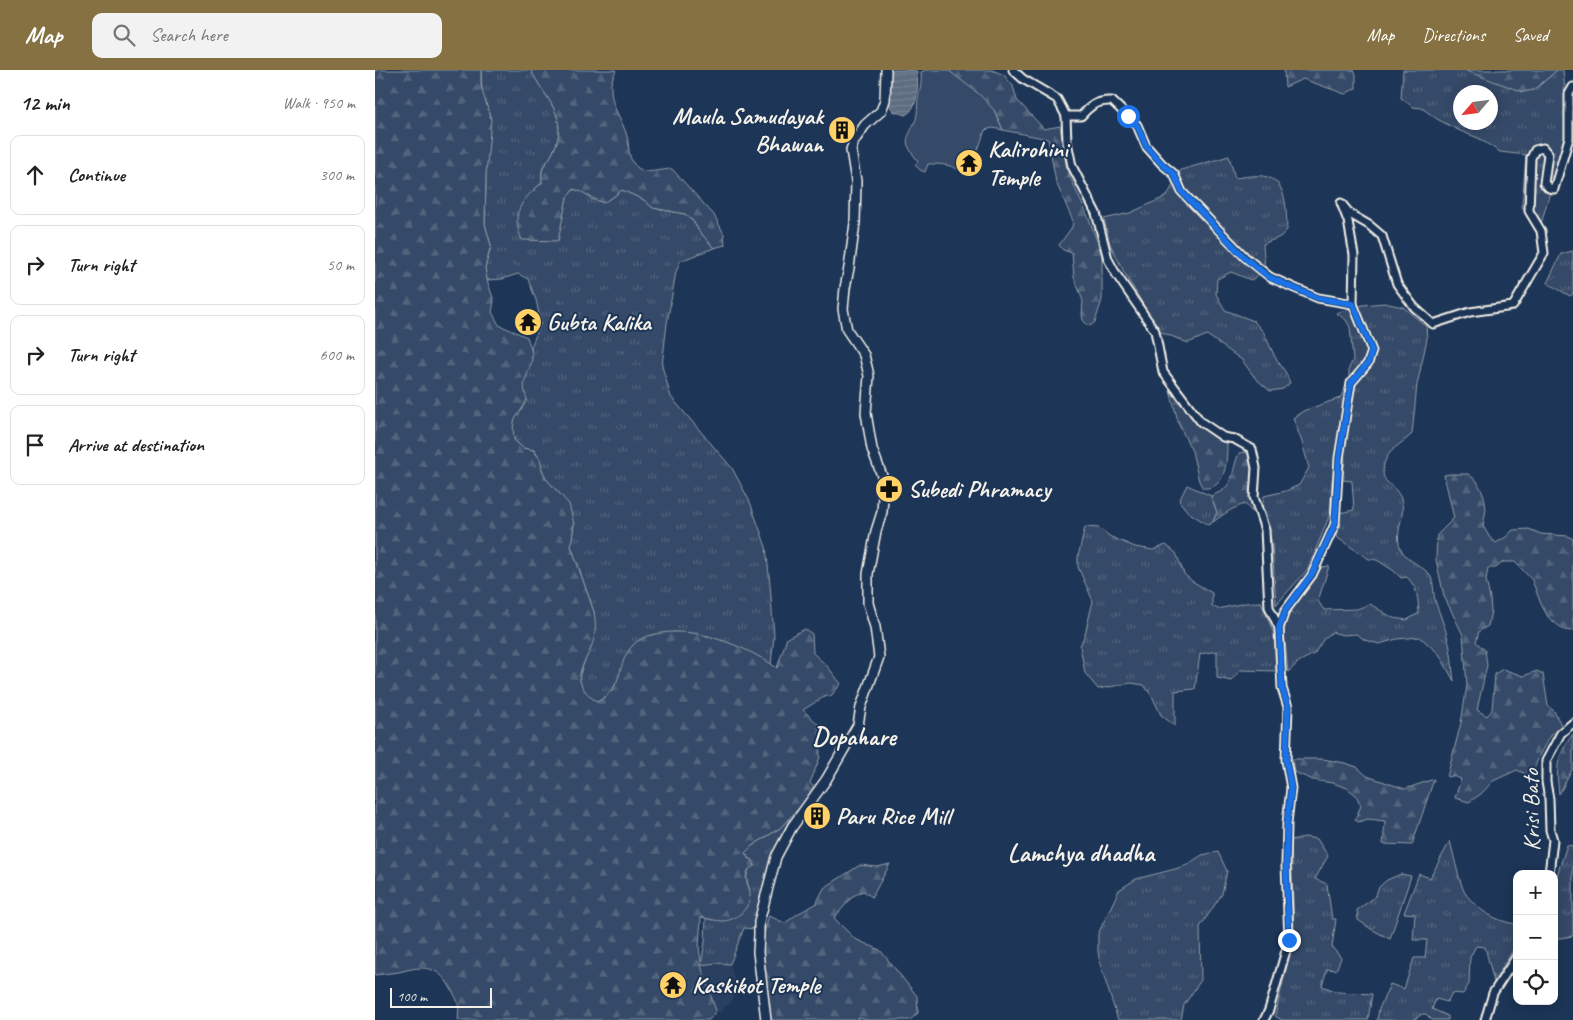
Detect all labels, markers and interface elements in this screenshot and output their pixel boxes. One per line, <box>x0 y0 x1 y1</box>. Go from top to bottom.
search box <box>92 13 442 58</box>
text: Map <box>25 20 62 50</box>
icon: search <box>110 21 138 49</box>
text: Search here <box>150 23 228 47</box>
text: Map <box>1367 24 1394 46</box>
text: Directions <box>1422 24 1485 46</box>
text: Saved <box>1513 24 1548 46</box>
north arrow <box>1453 85 1498 130</box>
text: 12 min <box>20 90 70 116</box>
text: Walk · 950 m <box>283 93 355 113</box>
place label: Maula Samudayak Bhawan <box>672 101 825 159</box>
route start <box>1117 105 1140 128</box>
building icon: Maula Samudayak Bhawan <box>827 115 857 145</box>
place label: Kalirohini Temple <box>988 134 1071 192</box>
temple icon: Kalirohini Temple <box>954 148 984 178</box>
icon: ahead <box>21 161 49 189</box>
text: Continue <box>68 163 125 187</box>
text: 300 m <box>320 165 354 185</box>
icon: right <box>21 251 49 279</box>
text: Turn right <box>68 253 135 277</box>
text: 50 m <box>327 255 354 275</box>
temple icon: Gubta Kalika <box>513 307 543 337</box>
place label: Gubta Kalika <box>547 307 653 337</box>
icon: right <box>21 341 49 369</box>
text: Turn right <box>68 343 135 367</box>
text: 600 m <box>320 345 354 365</box>
icon: arrive <box>21 431 49 459</box>
text: Arrive at destination <box>68 433 204 457</box>
pharmacy icon: Subedi Phramacy <box>874 474 904 504</box>
place label: Subedi Phramacy <box>908 474 1053 504</box>
district label: Dopahare <box>812 721 898 753</box>
street label: Krisi Bato <box>1515 767 1547 851</box>
building icon: Paru Rice Mill <box>802 801 832 831</box>
place label: Paru Rice Mill <box>836 801 955 831</box>
district label: Lamchya dhadha <box>1008 837 1156 869</box>
map controls <box>1513 870 1558 1005</box>
button: + <box>1513 870 1558 915</box>
button: − <box>1513 915 1558 960</box>
route end <box>1278 929 1301 952</box>
button: locate <box>1513 960 1558 1005</box>
temple icon: Kaskikot Temple <box>658 970 688 1000</box>
place label: Kaskikot Temple <box>692 970 822 1000</box>
scale bar <box>390 985 493 1008</box>
text: 100 m <box>397 988 427 1005</box>

